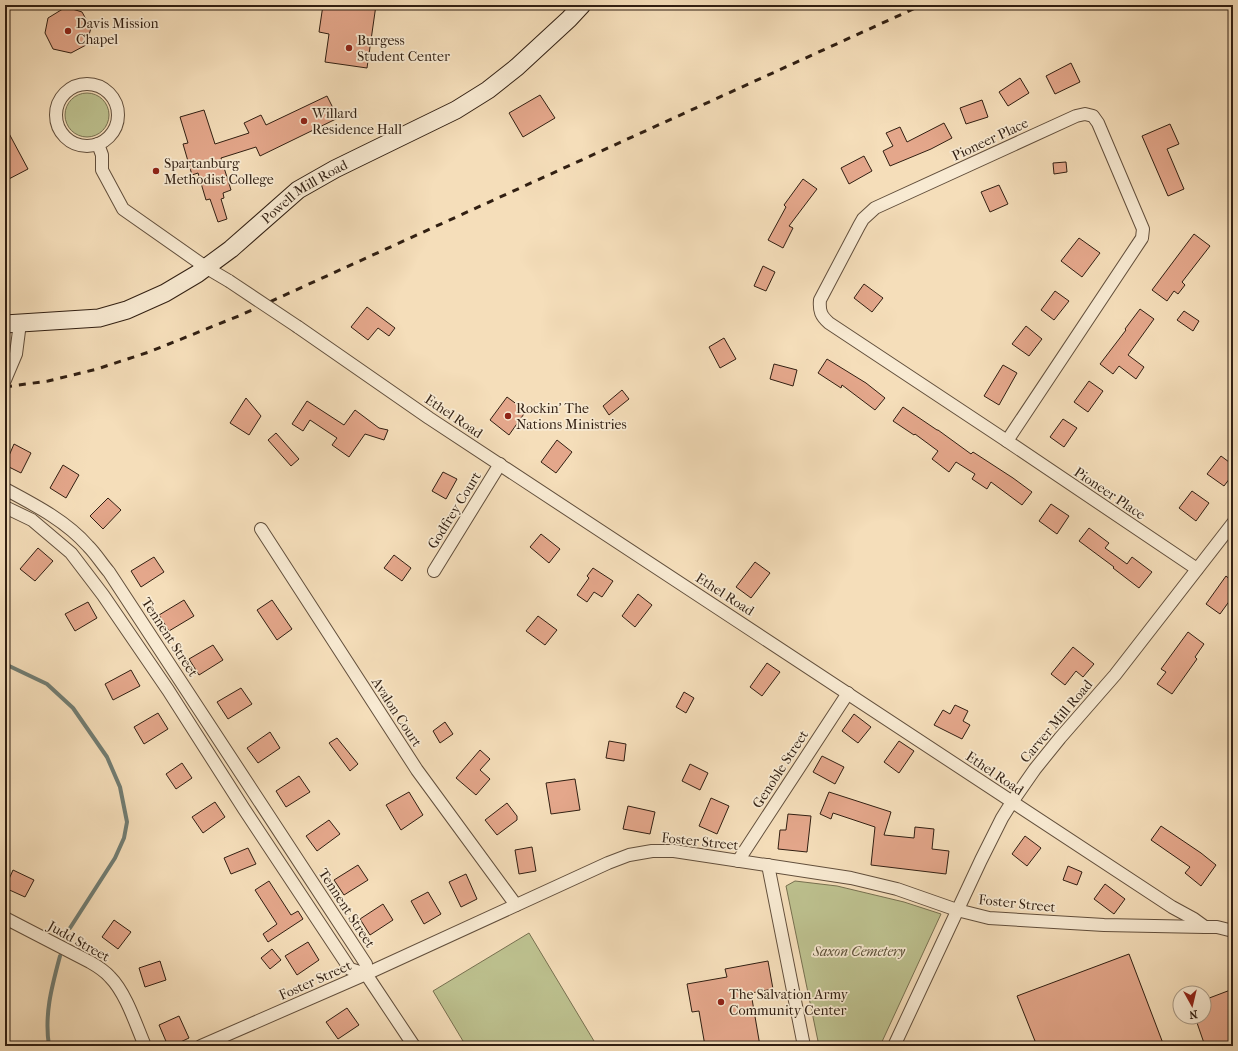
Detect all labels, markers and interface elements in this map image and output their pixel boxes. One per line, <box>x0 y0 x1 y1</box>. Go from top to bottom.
place label: Davis Mission Chapel <box>76 15 159 48</box>
marker: Davis Mission Chapel <box>63 26 73 36</box>
place label: Burgess Student Center <box>357 32 450 65</box>
marker: Burgess Student Center <box>344 43 354 53</box>
place label: Willard Residence Hall <box>311 105 402 138</box>
street label: Pioneer Place <box>949 114 1031 165</box>
marker: Willard Residence Hall <box>299 116 309 126</box>
place label: Spartanburg Methodist College <box>164 155 274 188</box>
street label: Powell Mill Road <box>258 156 351 227</box>
marker: Spartanburg Methodist College <box>151 166 161 176</box>
street label: Ethel Road <box>422 391 486 442</box>
place label: Rockin’ The Nations Ministries <box>516 400 627 433</box>
marker: Rockin’ The Nations Ministries <box>503 411 513 421</box>
street label: Pioneer Place <box>1071 463 1149 523</box>
street label: Godfrey Court <box>424 469 485 552</box>
street label: Ethel Road <box>692 569 757 620</box>
street label: Tennent Street <box>138 594 202 680</box>
street label: Avalon Court <box>367 674 425 750</box>
street label: Carver Mill Road <box>1017 676 1096 766</box>
street label: Genoble Street <box>749 727 812 812</box>
street label: Ethel Road <box>963 748 1027 799</box>
street label: Foster Street <box>660 829 739 854</box>
street label: Tennent Street <box>315 865 379 951</box>
street label: Foster Street <box>977 891 1056 916</box>
street label: Judd Street <box>44 917 113 965</box>
park label: Saxon Cemetery <box>812 943 906 960</box>
street label: Foster Street <box>276 957 354 1004</box>
north arrow <box>1172 985 1212 1025</box>
place label: The Salvation Army Community Center <box>729 986 849 1019</box>
marker: The Salvation Army Community Center <box>716 997 726 1007</box>
text: N <box>1188 1007 1198 1022</box>

